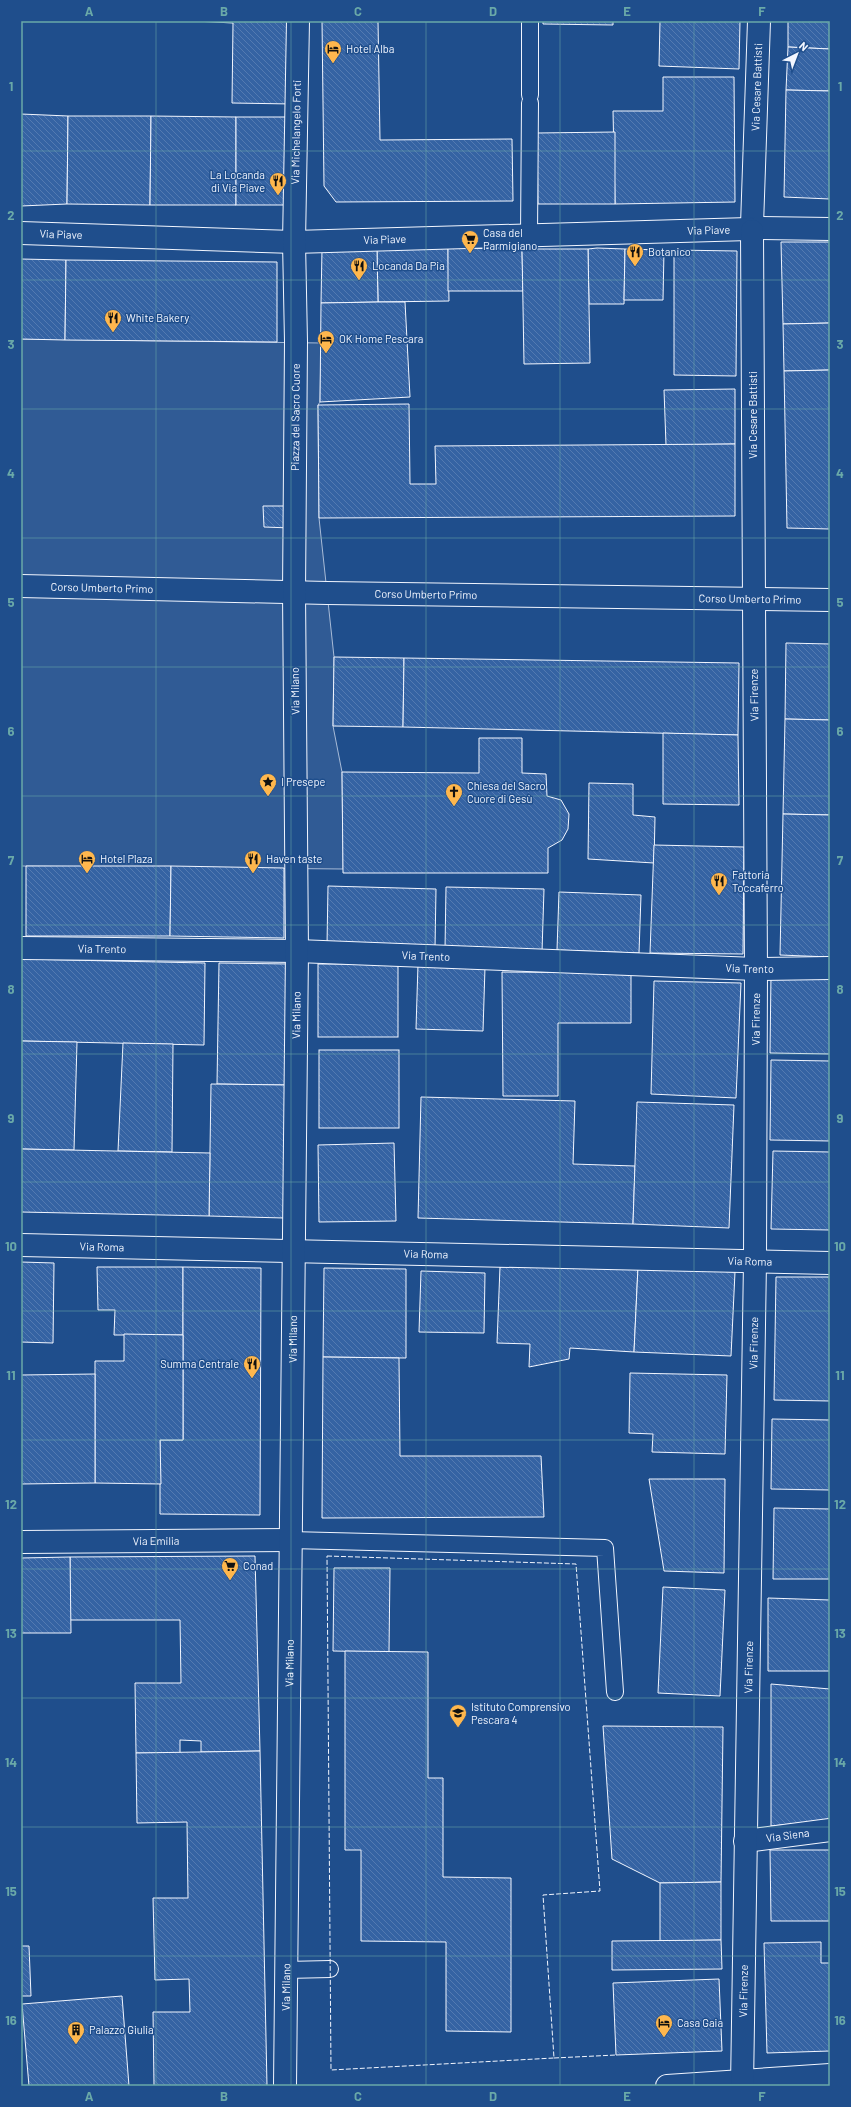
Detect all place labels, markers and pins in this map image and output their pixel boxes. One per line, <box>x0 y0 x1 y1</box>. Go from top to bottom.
hotel icon: Hotel Alba <box>323 39 343 64</box>
place label: Hotel Alba <box>346 42 394 55</box>
place label: La Locanda di Via Piave <box>210 168 265 194</box>
restaurant icon: La Locanda di Via Piave <box>268 171 288 196</box>
place label: Casa del Parmigiano <box>483 226 537 252</box>
supermarket icon: Casa del Parmigiano <box>460 229 480 254</box>
restaurant icon: Botanico <box>625 242 645 267</box>
place label: Botanico <box>648 245 691 258</box>
restaurant icon: Locanda Da Pia <box>349 256 369 281</box>
place label: Locanda Da Pia <box>372 259 445 272</box>
restaurant icon: White Bakery <box>103 308 123 333</box>
place label: White Bakery <box>126 311 189 324</box>
hotel icon: OK Home Pescara <box>316 329 336 354</box>
place label: OK Home Pescara <box>339 332 423 345</box>
place icon: I Presepe <box>258 772 278 797</box>
place label: I Presepe <box>281 775 325 788</box>
place label: Chiesa del Sacro Cuore di Gesù <box>467 779 546 805</box>
church icon: Chiesa del Sacro Cuore di Gesù <box>444 782 464 807</box>
hotel icon: Hotel Plaza <box>77 849 97 874</box>
restaurant icon: Haven taste <box>243 849 263 874</box>
place label: Hotel Plaza <box>100 852 153 865</box>
place label: Haven taste <box>266 852 323 865</box>
place label: Fattoria Toccaferro <box>732 868 784 894</box>
restaurant icon: Fattoria Toccaferro <box>709 871 729 896</box>
restaurant icon: Summa Centrale <box>242 1354 262 1379</box>
place label: Summa Centrale <box>160 1357 239 1370</box>
supermarket icon: Conad <box>220 1556 240 1581</box>
place label: Conad <box>243 1559 273 1572</box>
place label: Istituto Comprensivo Pescara 4 <box>471 1700 571 1726</box>
school or university icon: Istituto Comprensivo Pescara 4 <box>448 1703 468 1728</box>
hotel icon: Casa Gaia <box>654 2013 674 2038</box>
place label: Casa Gaia <box>677 2016 723 2029</box>
building icon: Palazzo Giulia <box>66 2020 86 2045</box>
place label: Palazzo Giulia <box>89 2023 154 2036</box>

